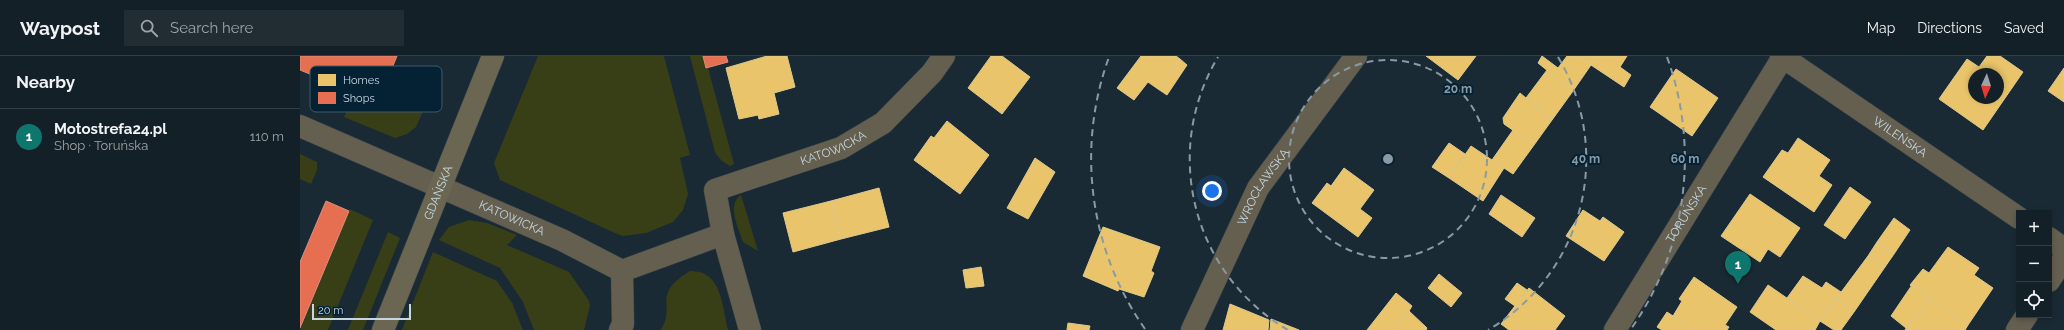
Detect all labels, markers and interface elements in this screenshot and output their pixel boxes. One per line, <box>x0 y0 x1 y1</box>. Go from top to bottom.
search box <box>124 10 404 46</box>
text: Waypost <box>20 17 100 39</box>
icon: search <box>138 17 160 39</box>
text: Search here <box>170 19 253 37</box>
text: Map <box>1867 20 1895 36</box>
text: Directions <box>1917 20 1982 36</box>
text: Saved <box>2004 20 2044 36</box>
legend <box>310 66 442 112</box>
north arrow <box>1968 68 2004 104</box>
text: Nearby <box>16 72 75 92</box>
text: Homes <box>343 74 379 87</box>
text: 20 m <box>1444 82 1472 96</box>
text: Shops <box>343 92 375 105</box>
street label: WILEŃSKA <box>1870 114 1930 160</box>
text: Motostrefa24.pl <box>54 120 167 138</box>
street label: KATOWICKA <box>799 128 869 168</box>
text: 1 <box>26 129 32 144</box>
text: 110 m <box>250 129 284 144</box>
text: Shop · Toruńska <box>54 138 148 153</box>
street label: WROCŁAWSKA <box>1235 146 1292 228</box>
centre of rings <box>1381 152 1395 166</box>
text: 40 m <box>1572 152 1600 166</box>
text: 60 m <box>1671 152 1699 166</box>
street label: GDAŃSKA <box>421 163 455 222</box>
your location <box>1202 181 1222 201</box>
street label: TORUŃSKA <box>1663 183 1709 246</box>
street label: KATOWICKA <box>477 198 547 239</box>
map controls <box>2016 210 2052 318</box>
button: + <box>2016 210 2052 246</box>
button: − <box>2016 246 2052 282</box>
pin: 1 <box>1725 251 1751 284</box>
button: locate <box>2016 282 2052 318</box>
scale bar <box>312 302 411 321</box>
text: 20 m <box>318 304 343 317</box>

